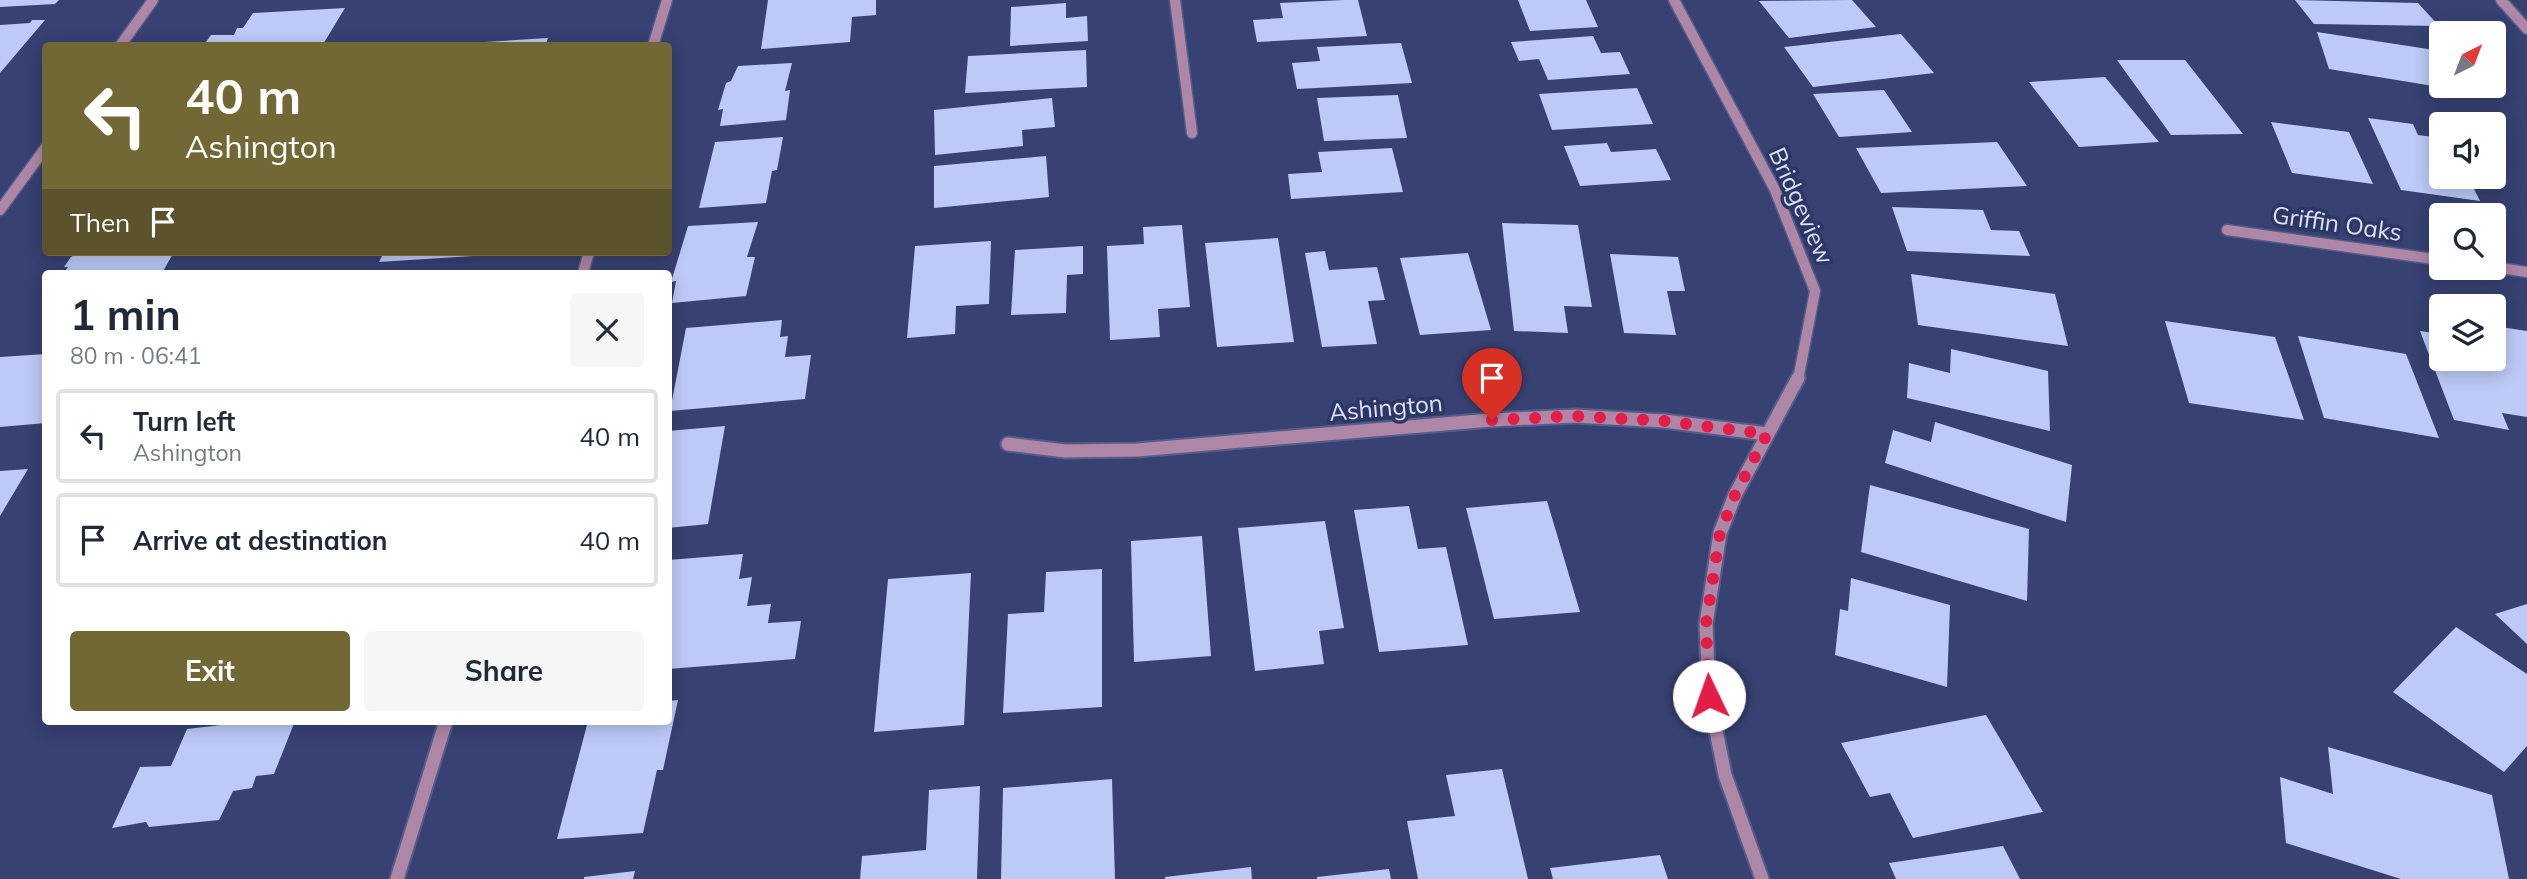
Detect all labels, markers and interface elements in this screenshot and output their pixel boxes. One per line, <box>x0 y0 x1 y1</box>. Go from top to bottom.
north arrow <box>2429 21 2506 98</box>
map controls <box>2429 21 2506 371</box>
text: 40 m <box>185 65 301 126</box>
icon: left <box>70 70 161 161</box>
button: sound <box>2429 112 2506 189</box>
text: Ashington <box>185 126 337 166</box>
street label: Bridgeview <box>1763 143 1841 269</box>
street label: Griffin Oaks <box>2270 199 2404 247</box>
icon: arrive <box>144 203 182 241</box>
button: search <box>2429 203 2506 280</box>
text: Then <box>70 206 130 239</box>
text: 1 min <box>70 288 181 341</box>
button: close <box>570 293 644 367</box>
button: layers <box>2429 294 2506 371</box>
text: 80 m · 06:41 <box>70 341 202 370</box>
pin <box>1462 348 1522 420</box>
icon: arrive <box>1473 359 1511 397</box>
street label: Ashington <box>1328 387 1444 427</box>
text: Turn left <box>133 405 235 438</box>
icon: left <box>74 417 112 455</box>
text: 40 m <box>579 420 640 453</box>
text: Ashington <box>133 438 242 467</box>
icon: arrive <box>74 521 112 559</box>
text: Arrive at destination <box>133 524 388 557</box>
text: 40 m <box>579 524 640 557</box>
button: Exit <box>70 631 350 711</box>
button: Share <box>364 631 644 711</box>
position arrow <box>1672 659 1746 733</box>

